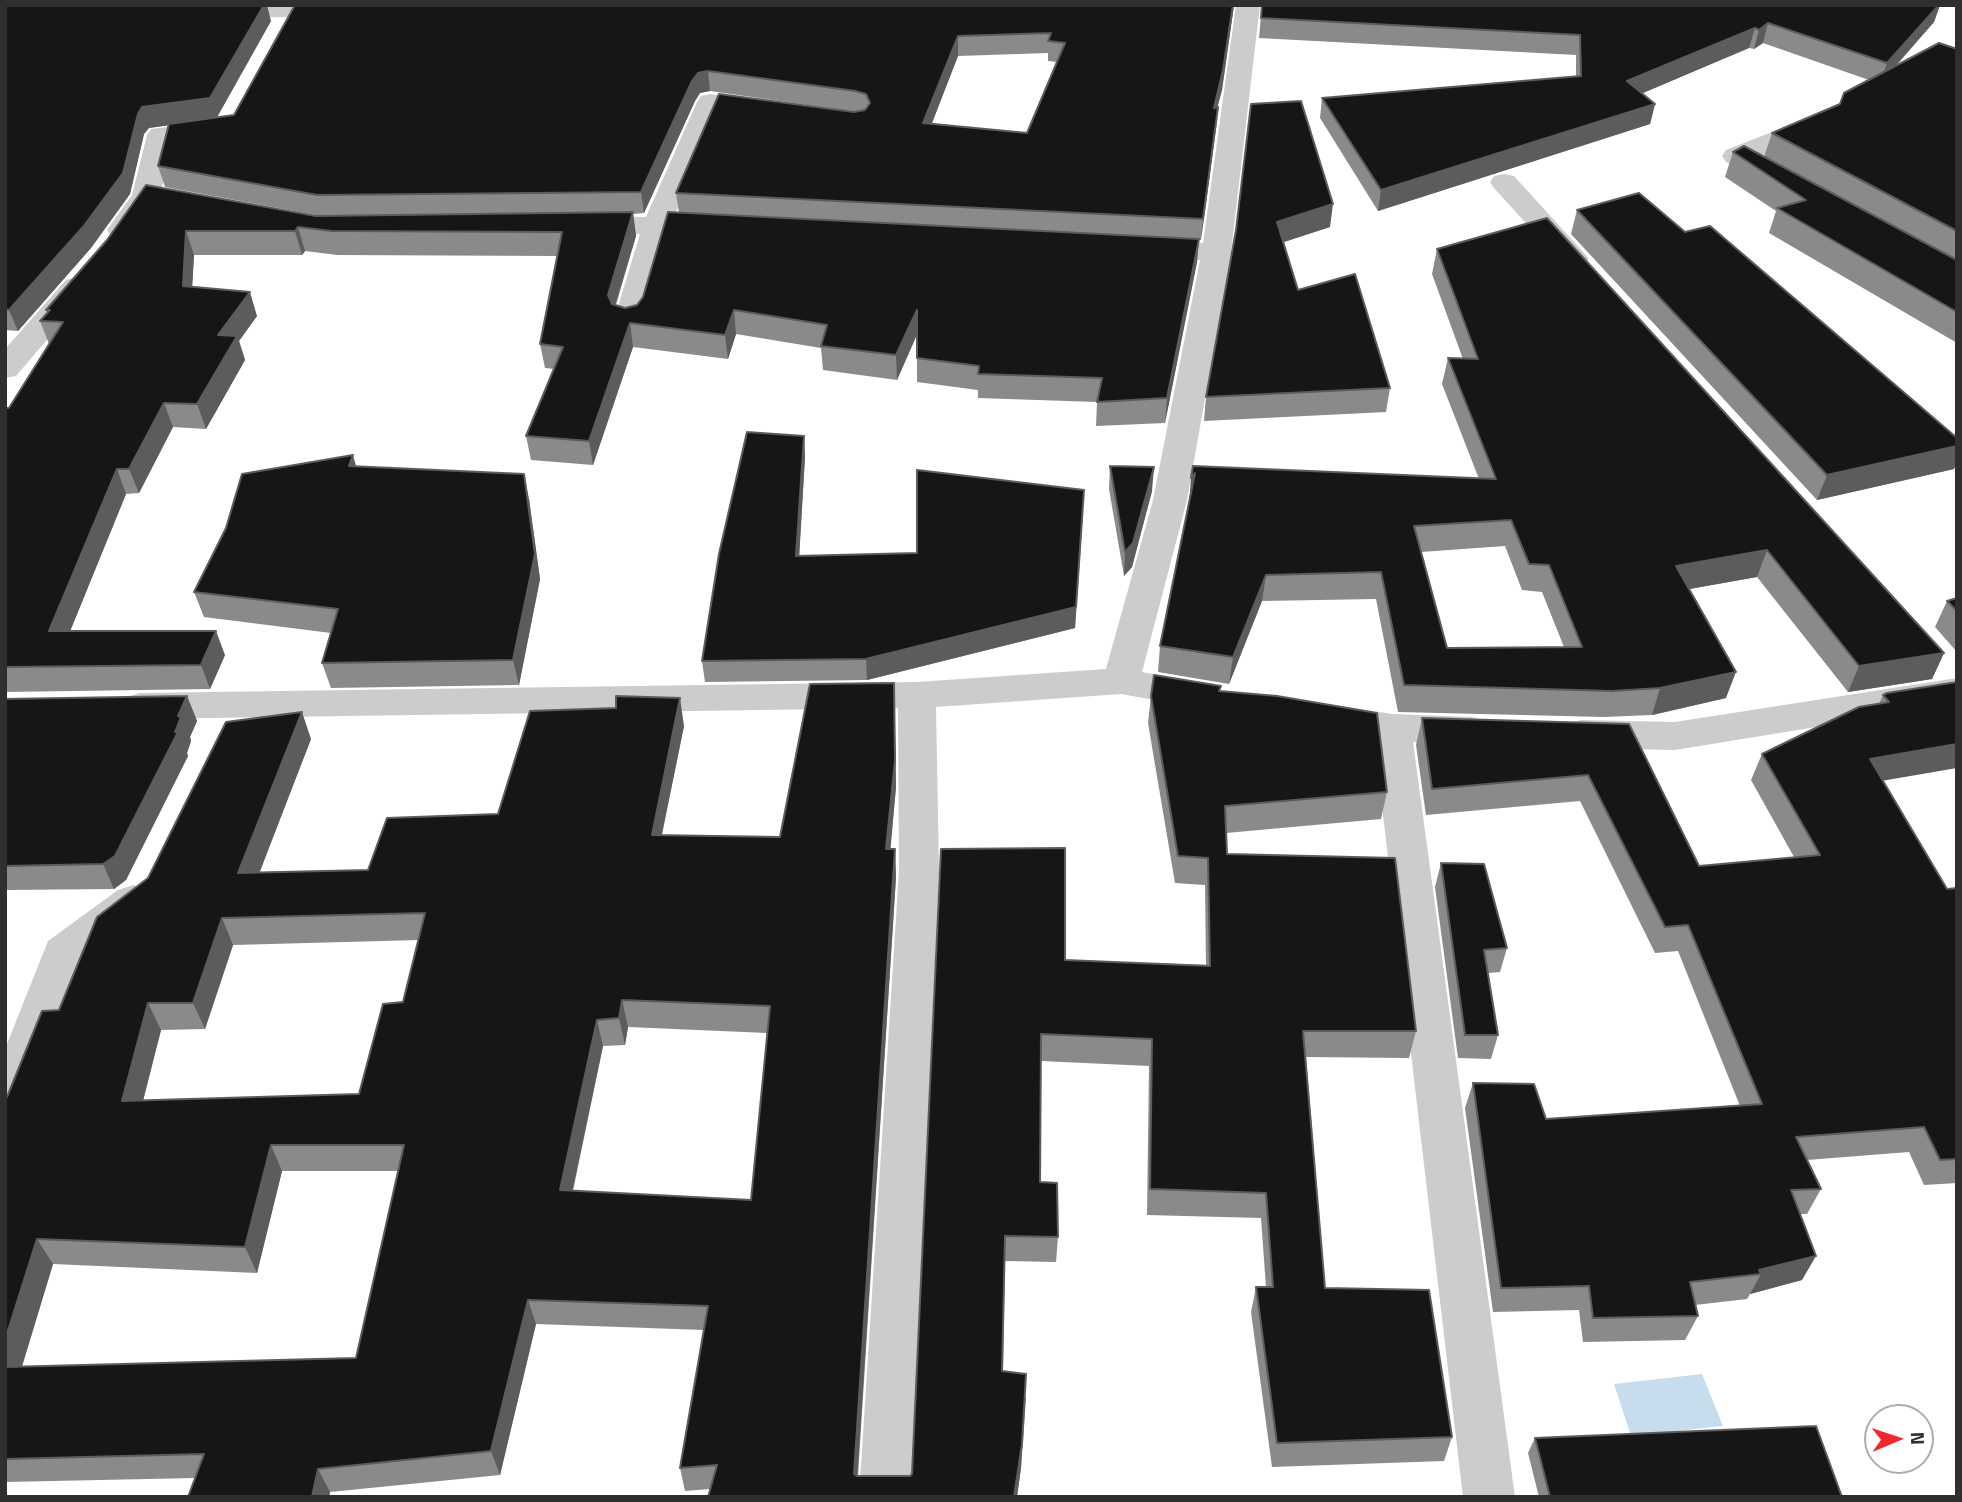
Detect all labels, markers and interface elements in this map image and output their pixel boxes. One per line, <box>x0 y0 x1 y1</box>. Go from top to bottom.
north arrow <box>1864 1404 1934 1474</box>
text: N <box>1904 1431 1933 1445</box>

